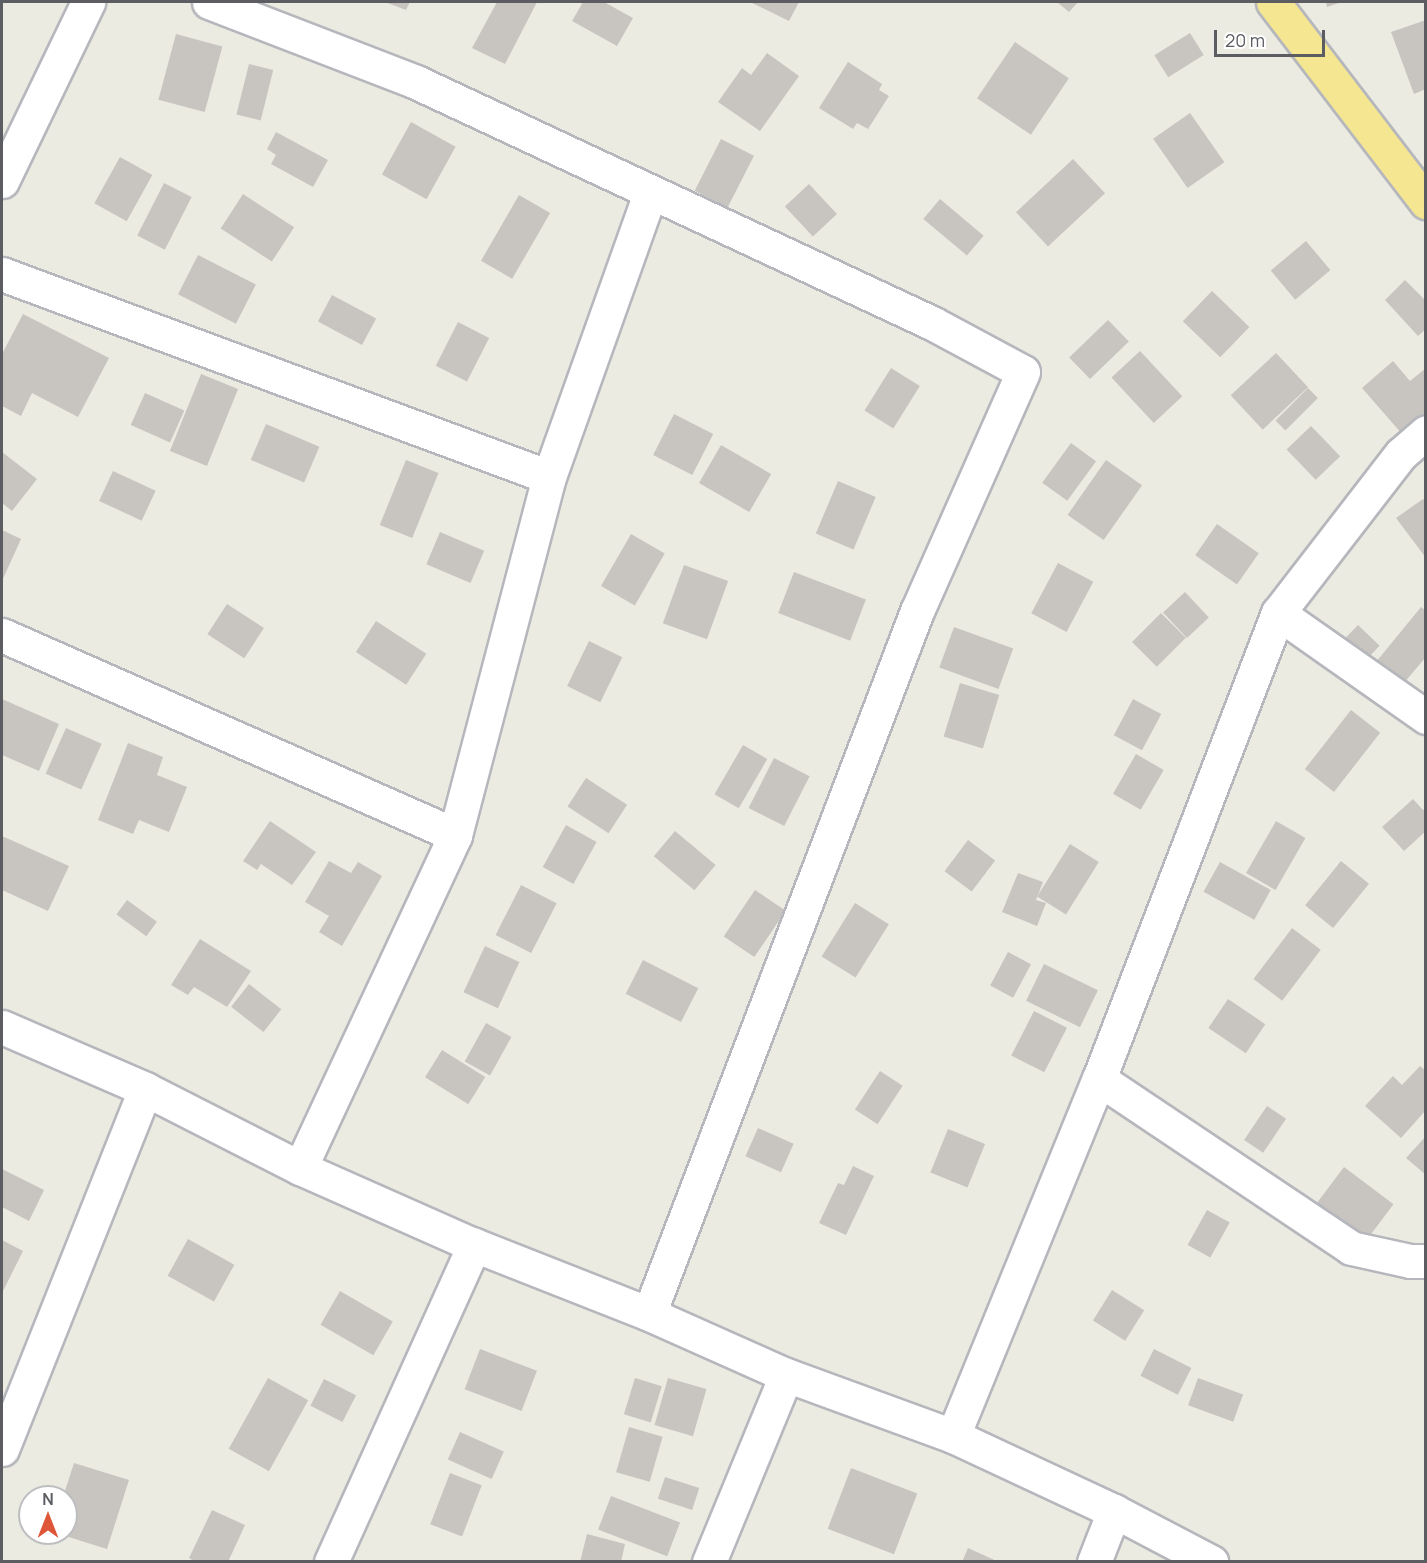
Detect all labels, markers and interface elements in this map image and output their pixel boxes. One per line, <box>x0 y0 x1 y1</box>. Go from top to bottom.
scale bar <box>1217 18 1328 56</box>
text: 20 m <box>1225 28 1265 52</box>
north arrow <box>18 1485 78 1545</box>
text: N <box>42 1488 54 1510</box>

